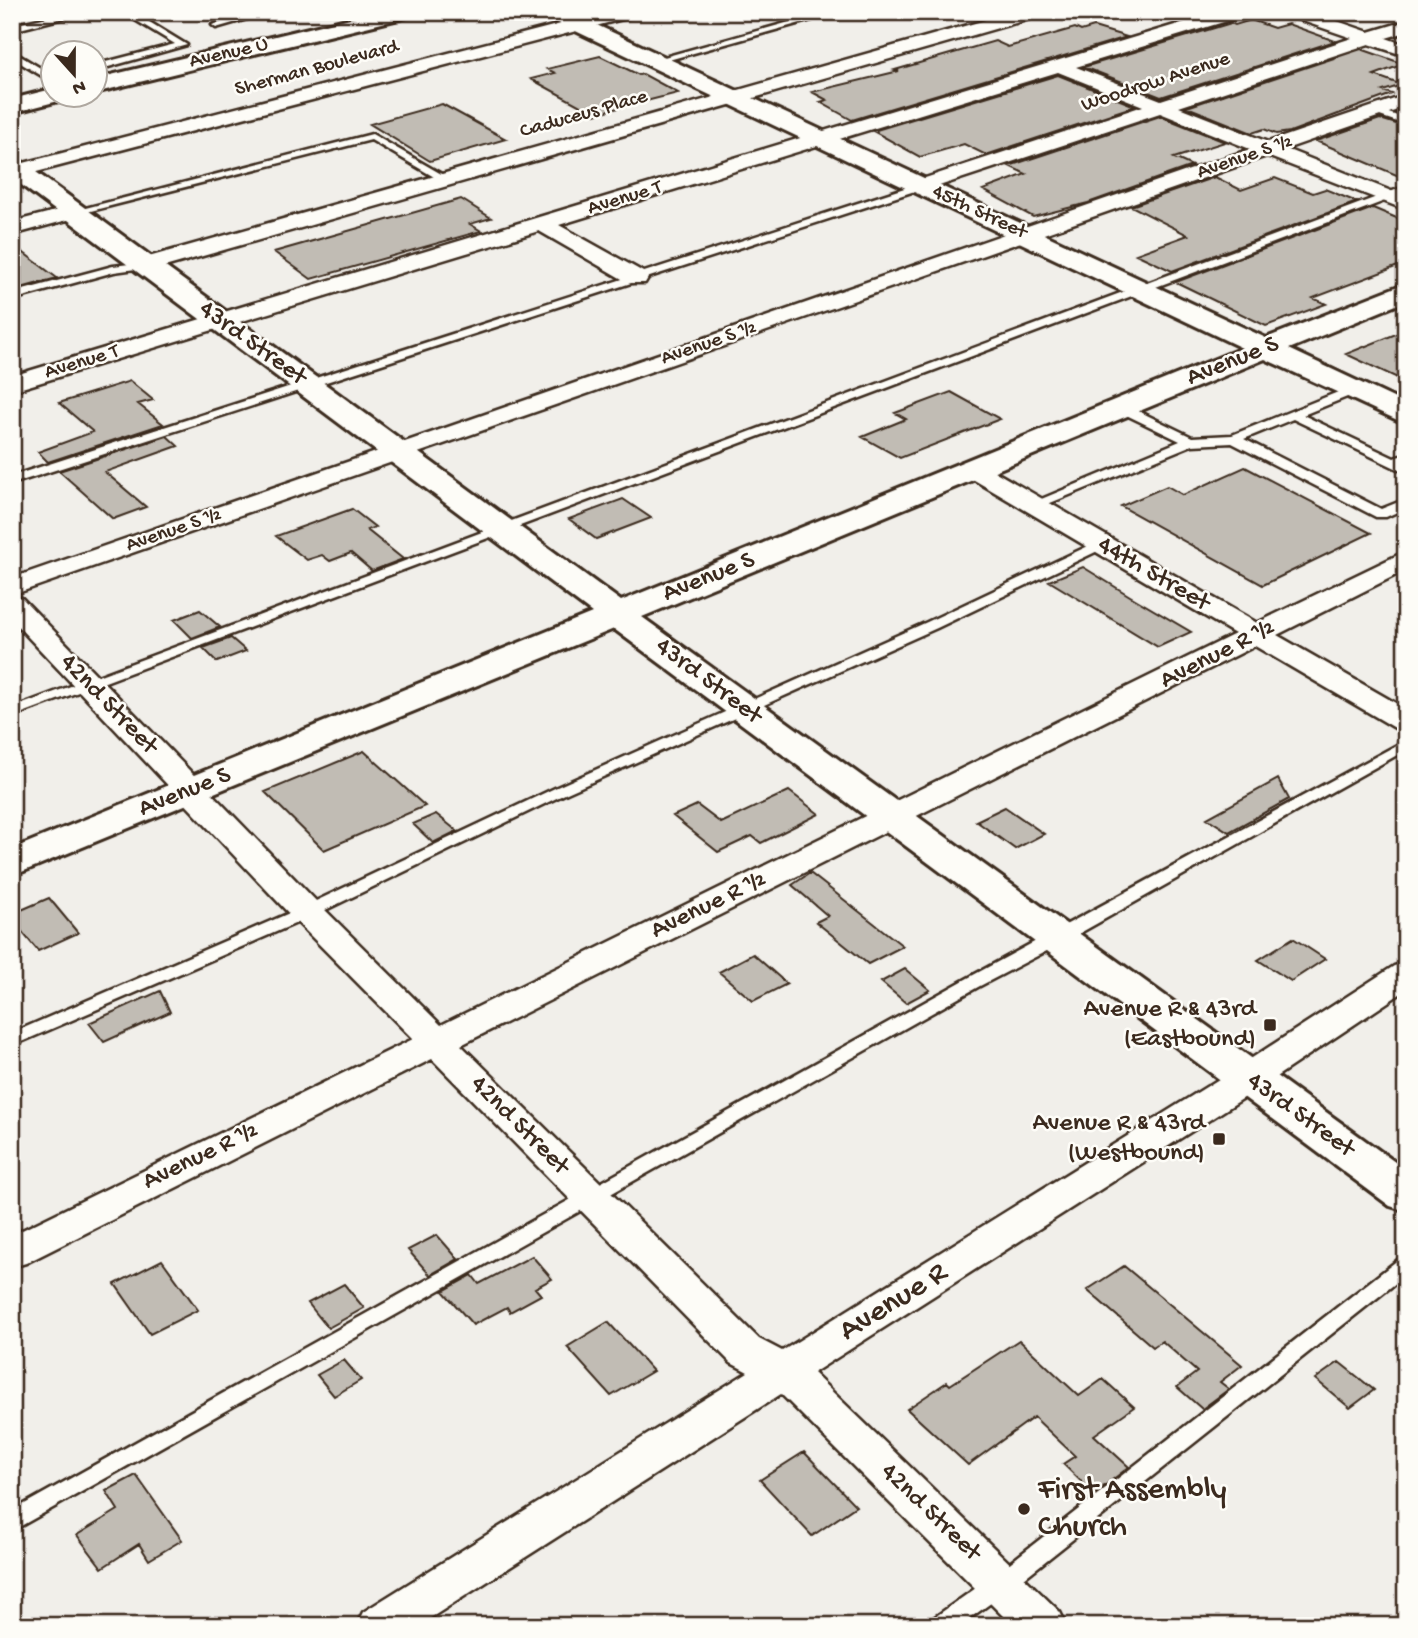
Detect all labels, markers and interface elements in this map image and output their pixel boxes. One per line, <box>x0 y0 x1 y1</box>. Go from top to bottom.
street label: Avenue U <box>187 33 271 75</box>
street label: Sherman Boulevard <box>232 35 403 103</box>
north arrow <box>38 38 108 108</box>
street label: Woodrow Avenue <box>1079 47 1235 119</box>
text: N <box>69 74 89 100</box>
street label: Caduceus Place <box>517 85 652 145</box>
street label: Avenue S ½ <box>1194 130 1296 186</box>
street label: Avenue T <box>585 176 666 222</box>
street label: 45th Street <box>928 180 1033 247</box>
street label: 43rd Street <box>192 295 314 395</box>
street label: Avenue S ½ <box>658 316 760 372</box>
street label: Avenue S <box>1182 329 1284 394</box>
street label: Avenue T <box>42 340 123 386</box>
street label: Avenue S ½ <box>123 503 225 559</box>
street label: 44th Street <box>1091 530 1217 621</box>
street label: Avenue S <box>658 545 760 610</box>
street label: Avenue R ½ <box>1155 613 1281 697</box>
street label: 43rd Street <box>648 632 769 734</box>
street label: 42nd Street <box>52 648 165 764</box>
street label: Avenue S <box>134 760 236 825</box>
street label: Avenue R ½ <box>646 865 772 947</box>
place label: Avenue R & 43rd (Eastbound) <box>1083 995 1258 1056</box>
marker: Avenue R & 43rd (Eastbound) <box>1262 1017 1278 1033</box>
street label: 43rd Street <box>1240 1067 1362 1167</box>
street label: 42nd Street <box>463 1070 577 1184</box>
place label: Avenue R & 43rd (Westbound) <box>1032 1109 1207 1170</box>
street label: Avenue R ½ <box>138 1116 264 1198</box>
marker: Avenue R & 43rd (Westbound) <box>1211 1131 1227 1147</box>
street label: Avenue R <box>833 1254 956 1351</box>
street label: 42nd Street <box>873 1457 989 1570</box>
place label: First Assembly Church <box>1037 1472 1227 1547</box>
marker: First Assembly Church <box>1016 1501 1032 1517</box>

